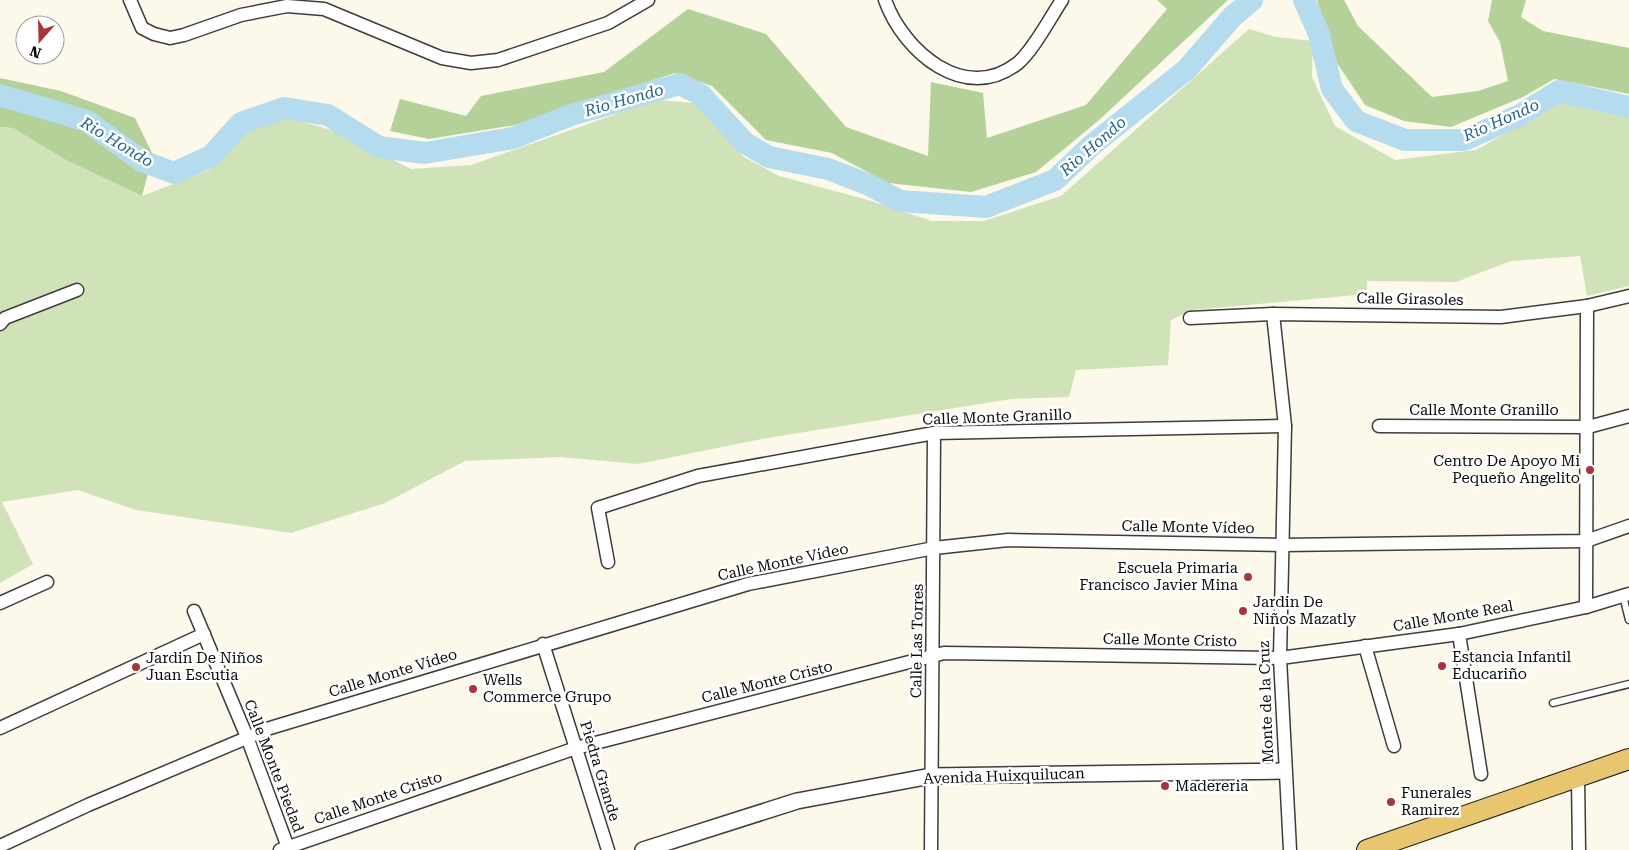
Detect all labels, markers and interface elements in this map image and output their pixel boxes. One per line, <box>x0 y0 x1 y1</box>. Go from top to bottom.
north arrow <box>15 15 65 65</box>
text: N <box>28 43 43 62</box>
water label: Rio Hondo <box>581 80 666 121</box>
water label: Rio Hondo <box>1459 95 1542 146</box>
water label: Rio Hondo <box>77 112 157 171</box>
water label: Rio Hondo <box>1055 112 1130 180</box>
street label: Calle Girasoles <box>1356 289 1464 309</box>
street label: Calle Monte Granillo <box>1409 401 1559 419</box>
street label: Calle Monte Granillo <box>922 405 1072 429</box>
place label: Centro De Apoyo Mi Pequeño Angelito <box>1433 452 1580 487</box>
marker: Centro De Apoyo Mi Pequeño Angelito <box>1584 464 1596 476</box>
street label: Calle Monte Vídeo <box>1121 517 1255 537</box>
street label: Calle Monte Vídeo <box>716 539 850 585</box>
place label: Escuela Primaria Francisco Javier Mina <box>1079 559 1238 594</box>
marker: Escuela Primaria Francisco Javier Mina <box>1242 571 1254 583</box>
street label: Calle Las Torres <box>907 584 927 698</box>
place label: Jardin De Niños Mazatly <box>1253 593 1356 628</box>
street label: Calle Monte Real <box>1391 596 1515 635</box>
marker: Jardin De Niños Mazatly <box>1237 605 1249 617</box>
street label: Calle Monte Cristo <box>1103 630 1237 650</box>
street label: Monte de la Cruz <box>1255 641 1277 763</box>
street label: Calle Monte Vídeo <box>327 645 459 701</box>
place label: Estancia Infantil Educariño <box>1452 648 1571 683</box>
place label: Jardin De Niños Juan Escutia <box>146 649 263 684</box>
street label: Calle Monte Cristo <box>700 657 834 707</box>
marker: Estancia Infantil Educariño <box>1436 660 1448 672</box>
marker: Jardin De Niños Juan Escutia <box>130 661 142 673</box>
place label: Wells Commerce Grupo <box>483 671 611 706</box>
marker: Wells Commerce Grupo <box>467 683 479 695</box>
street label: Calle Monte Piedad <box>240 697 308 835</box>
street label: Piedra Grande <box>576 719 624 823</box>
street label: Avenida Huixquilucan <box>923 764 1085 788</box>
street label: Calle Monte Cristo <box>312 768 444 828</box>
place label: Madereria <box>1175 777 1248 795</box>
marker: Madereria <box>1159 780 1171 792</box>
place label: Funerales Ramirez <box>1401 784 1471 819</box>
marker: Funerales Ramirez <box>1385 796 1397 808</box>

